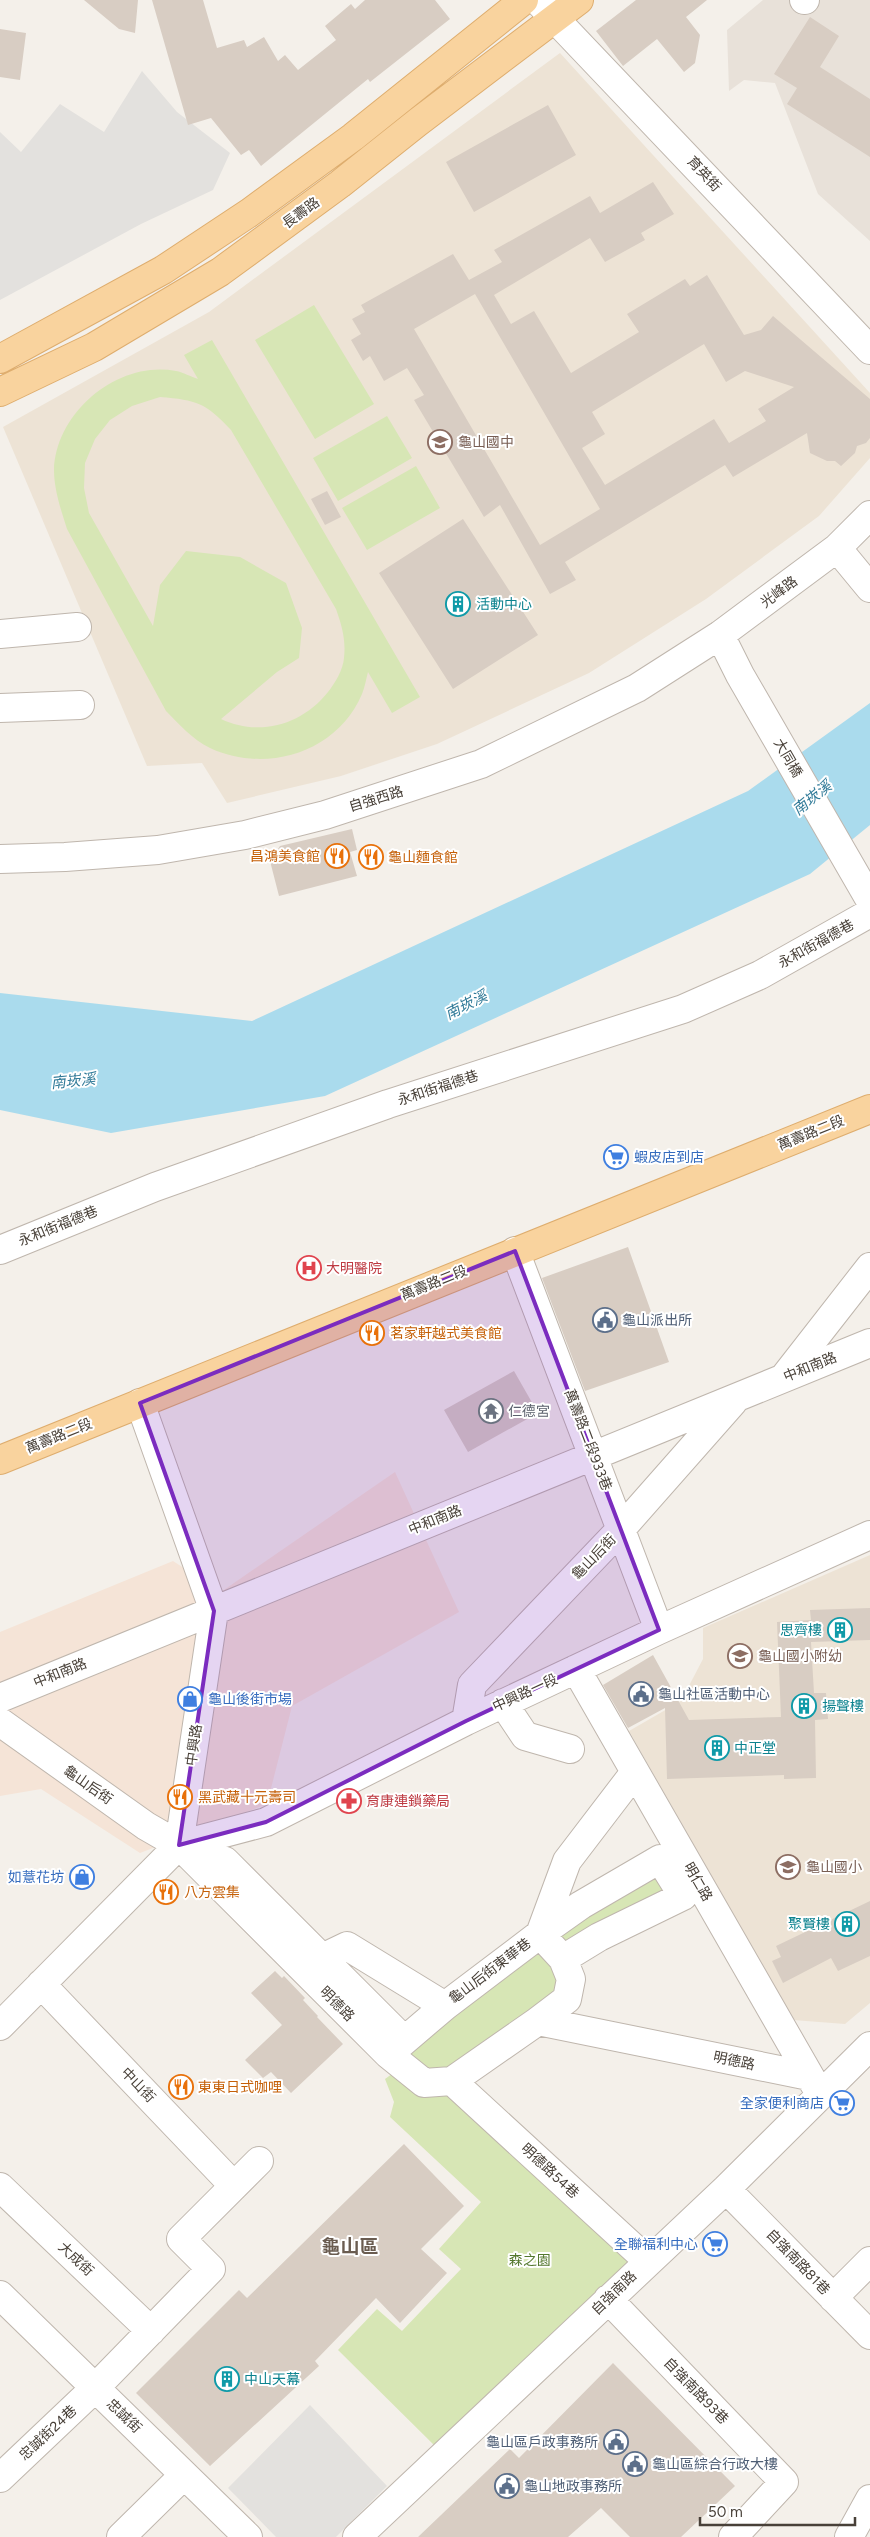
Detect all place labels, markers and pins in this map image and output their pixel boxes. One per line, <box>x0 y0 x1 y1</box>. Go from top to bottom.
school or university icon: 龜山國中 <box>427 429 453 455</box>
place label: 龜山國中 <box>458 434 514 451</box>
building icon: 活動中心 <box>445 591 471 617</box>
place label: 活動中心 <box>476 596 532 613</box>
restaurant icon: 昌鴻美食館 <box>324 843 350 869</box>
restaurant icon: 龜山麵食館 <box>358 844 384 870</box>
place label: 昌鴻美食館 <box>250 848 320 865</box>
place label: 龜山麵食館 <box>388 849 458 866</box>
supermarket icon: 蝦皮店到店 <box>603 1144 629 1170</box>
place label: 蝦皮店到店 <box>634 1149 704 1166</box>
hospital icon: 大明醫院 <box>296 1255 322 1281</box>
place label: 大明醫院 <box>326 1260 382 1277</box>
public building icon: 龜山派出所 <box>592 1307 618 1333</box>
place label: 龜山派出所 <box>622 1312 692 1329</box>
restaurant icon: 茗家軒越式美食館 <box>359 1320 385 1346</box>
place label: 茗家軒越式美食館 <box>390 1325 502 1342</box>
temple icon: 仁德宮 <box>478 1398 504 1424</box>
place label: 仁德宮 <box>508 1403 550 1420</box>
building icon: 思齊樓 <box>827 1617 853 1643</box>
place label: 思齊樓 <box>780 1622 822 1639</box>
school or university icon: 龜山國小附幼 <box>727 1643 753 1669</box>
place label: 龜山國小附幼 <box>758 1648 842 1665</box>
public building icon: 龜山社區活動中心 <box>628 1681 654 1707</box>
shop icon: 龜山後街市場 <box>177 1686 203 1712</box>
place label: 龜山社區活動中心 <box>658 1686 770 1703</box>
place label: 龜山後街市場 <box>208 1691 292 1708</box>
building icon: 揚聲樓 <box>791 1693 817 1719</box>
place label: 揚聲樓 <box>822 1698 864 1715</box>
building icon: 中正堂 <box>704 1735 730 1761</box>
place label: 中正堂 <box>734 1740 776 1757</box>
restaurant icon: 黑武藏十元壽司 <box>167 1784 193 1810</box>
pharmacy icon: 育康連鎖藥局 <box>336 1788 362 1814</box>
place label: 黑武藏十元壽司 <box>198 1789 296 1806</box>
place label: 育康連鎖藥局 <box>366 1793 450 1810</box>
school or university icon: 龜山國小 <box>775 1854 801 1880</box>
place label: 龜山國小 <box>806 1859 862 1876</box>
shop icon: 如薏花坊 <box>69 1864 95 1890</box>
place label: 如薏花坊 <box>8 1869 64 1886</box>
restaurant icon: 八方雲集 <box>153 1879 179 1905</box>
place label: 八方雲集 <box>184 1884 240 1901</box>
building icon: 聚賢樓 <box>834 1911 860 1937</box>
place label: 聚賢樓 <box>788 1916 830 1933</box>
restaurant icon: 東東日式咖哩 <box>168 2074 194 2100</box>
place label: 東東日式咖哩 <box>198 2079 282 2096</box>
supermarket icon: 全家便利商店 <box>829 2090 855 2116</box>
place label: 全家便利商店 <box>740 2095 824 2112</box>
supermarket icon: 全聯福利中心 <box>702 2231 728 2257</box>
place label: 全聯福利中心 <box>614 2236 698 2253</box>
building icon: 中山天幕 <box>214 2366 240 2392</box>
place label: 中山天幕 <box>244 2371 300 2388</box>
public building icon: 龜山區戶政事務所 <box>603 2429 629 2455</box>
place label: 龜山區戶政事務所 <box>486 2434 598 2451</box>
public building icon: 龜山區綜合行政大樓 <box>622 2451 648 2477</box>
place label: 龜山區綜合行政大樓 <box>652 2456 778 2473</box>
public building icon: 龜山地政事務所 <box>494 2473 520 2499</box>
place label: 龜山地政事務所 <box>524 2478 622 2495</box>

